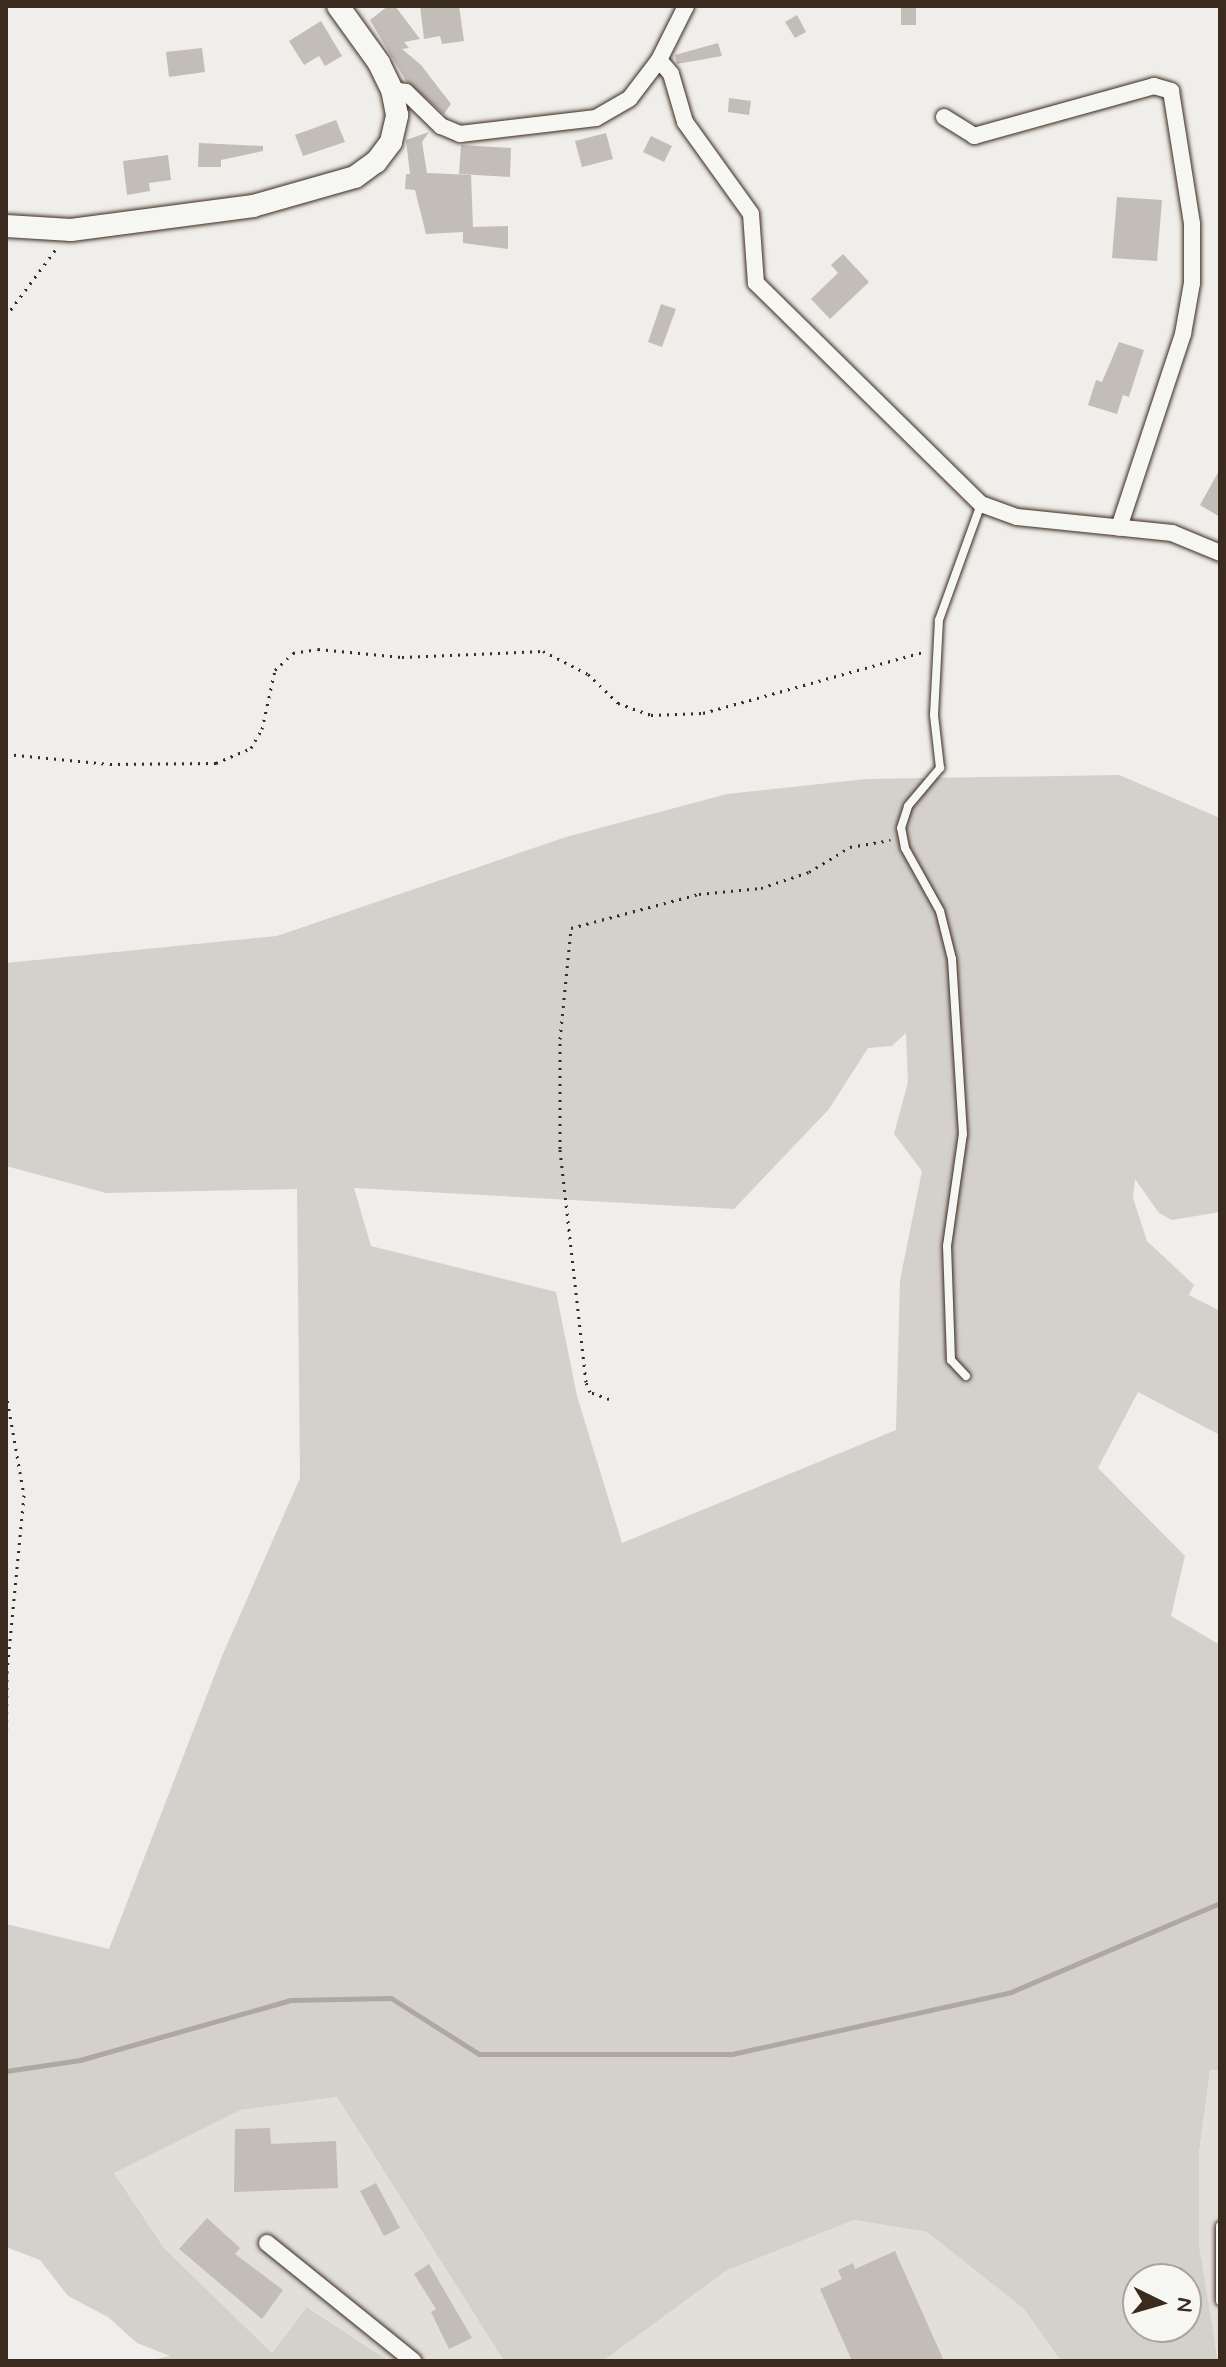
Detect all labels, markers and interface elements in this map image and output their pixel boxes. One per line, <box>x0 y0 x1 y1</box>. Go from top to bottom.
north arrow <box>1122 2263 1202 2343</box>
text: N <box>1169 2296 1199 2313</box>

